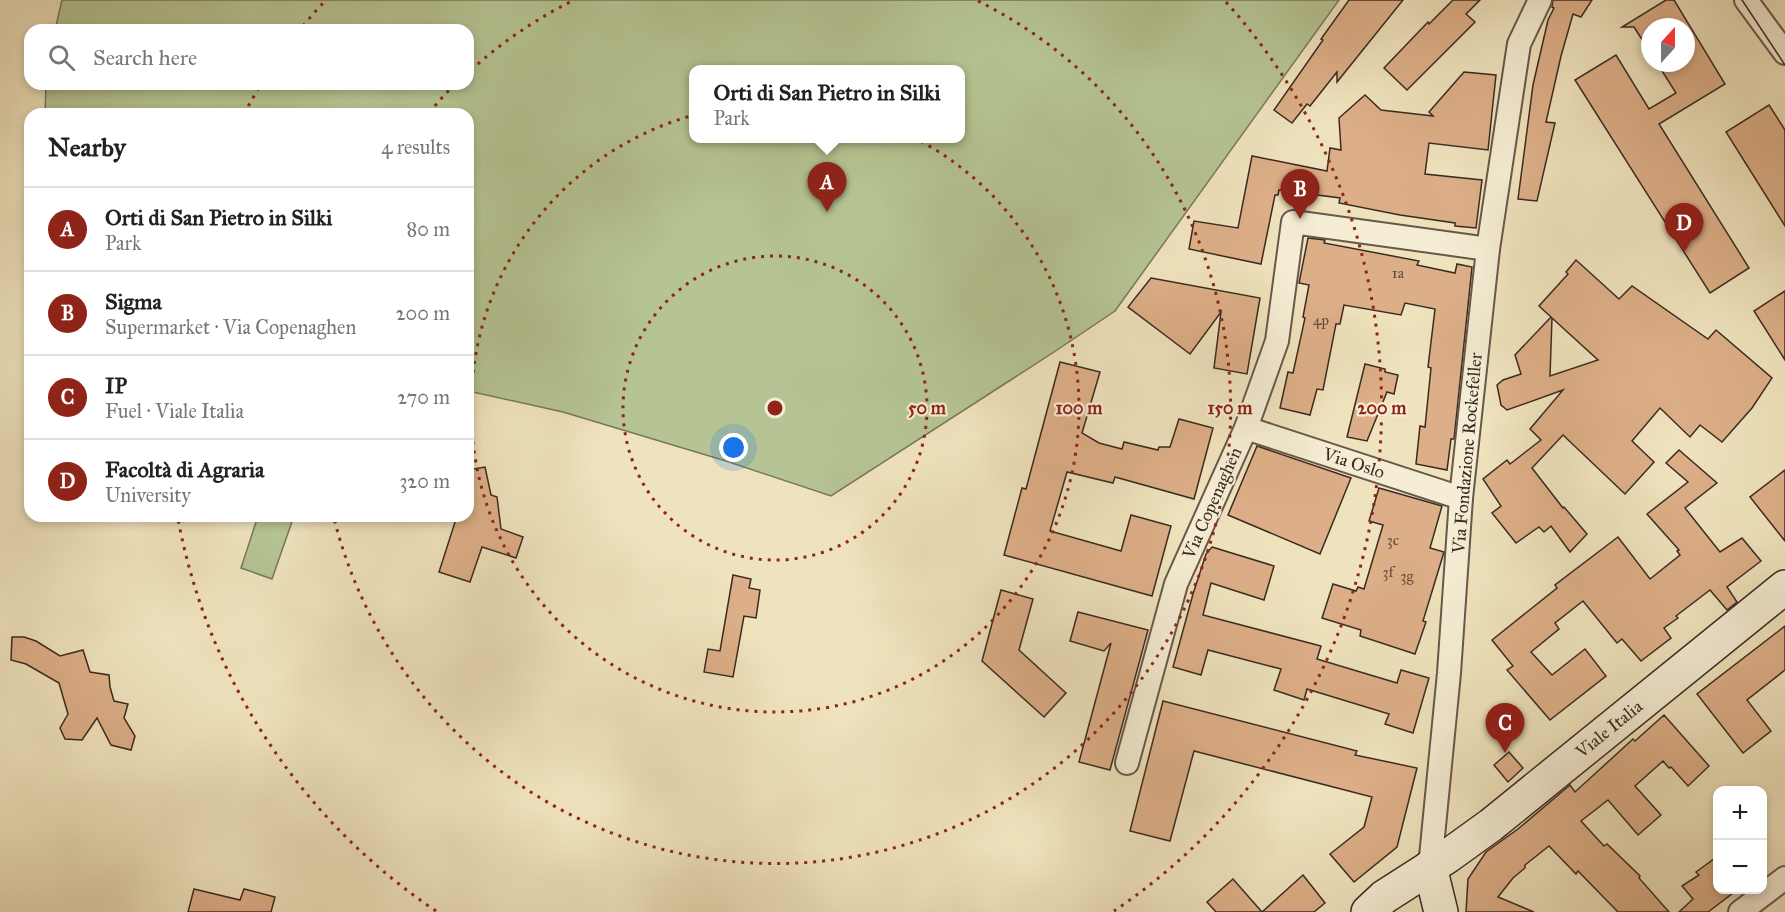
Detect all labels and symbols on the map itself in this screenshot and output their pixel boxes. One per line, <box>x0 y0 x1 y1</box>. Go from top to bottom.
north arrow <box>1641 18 1695 72</box>
pin: A <box>808 162 846 212</box>
pin: B <box>1280 170 1320 219</box>
pin: D <box>1664 204 1704 253</box>
house number: 1a <box>1392 264 1405 282</box>
house number: 4p <box>1313 311 1329 329</box>
street label: Via Fondazione Rockefeller <box>1447 351 1487 555</box>
text: 50 m <box>908 397 947 419</box>
text: 100 m <box>1056 397 1103 419</box>
text: 150 m <box>1208 397 1253 419</box>
text: 200 m <box>1358 397 1407 419</box>
centre of rings <box>765 398 785 418</box>
your location <box>719 433 748 462</box>
street label: Via Oslo <box>1320 442 1387 483</box>
street label: Via Copenaghen <box>1177 444 1247 564</box>
house number: 3c <box>1387 531 1399 549</box>
house number: 3f <box>1382 563 1396 581</box>
house number: 3g <box>1401 567 1414 585</box>
street label: Viale Italia <box>1570 695 1647 763</box>
pin: C <box>1486 704 1524 753</box>

